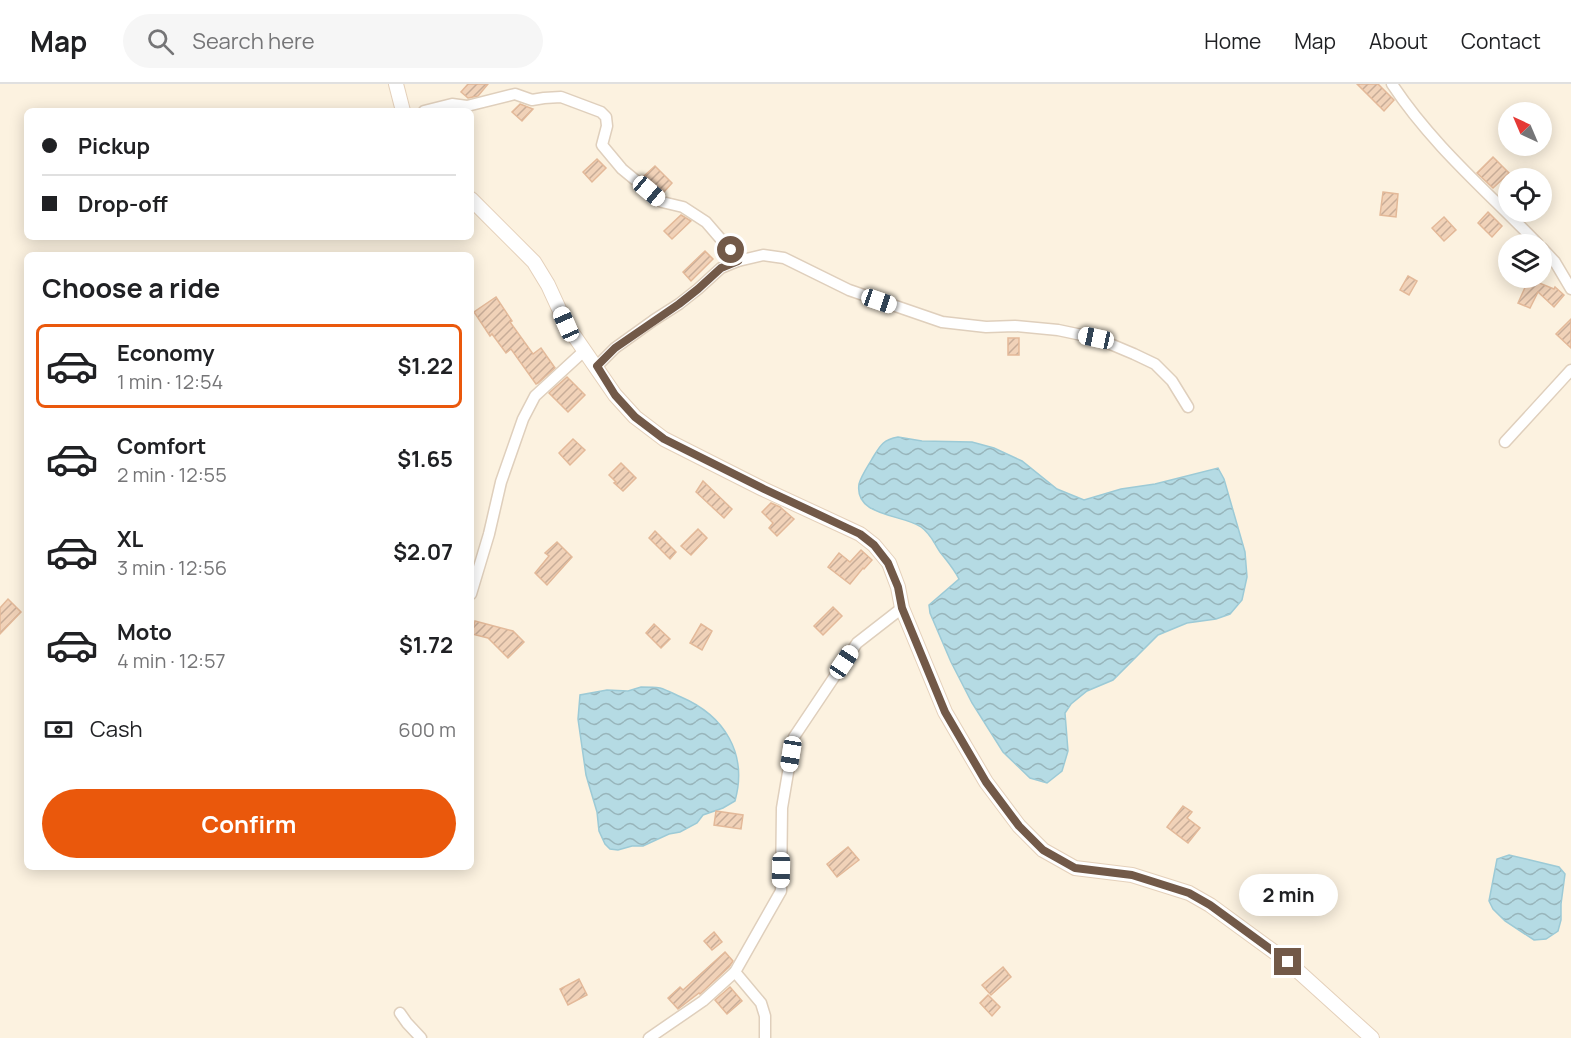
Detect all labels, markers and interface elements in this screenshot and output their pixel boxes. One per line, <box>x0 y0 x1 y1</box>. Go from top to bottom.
search box <box>123 14 543 68</box>
text: Map <box>30 22 87 60</box>
icon: search <box>144 25 177 58</box>
text: Search here <box>192 26 315 56</box>
text: Home <box>1204 27 1261 55</box>
text: Map <box>1294 27 1336 55</box>
text: About <box>1369 27 1428 55</box>
text: Contact <box>1461 27 1541 55</box>
north arrow <box>1498 102 1552 156</box>
map controls <box>1498 102 1552 288</box>
text: Pickup <box>78 131 150 161</box>
button: locate <box>1498 168 1552 222</box>
car <box>629 173 669 209</box>
text: Drop-off <box>78 189 168 219</box>
button: layers <box>1498 234 1552 288</box>
route start <box>717 236 744 263</box>
text: Choose a ride <box>42 269 220 306</box>
car <box>859 287 899 315</box>
car <box>550 304 582 344</box>
car <box>1077 325 1115 351</box>
text: Economy <box>117 338 215 368</box>
icon: car <box>45 339 99 393</box>
text: $1.22 <box>398 351 453 381</box>
text: 1 min · 12:54 <box>117 368 223 395</box>
text: Comfort <box>117 431 206 461</box>
icon: car <box>45 432 99 486</box>
text: $1.65 <box>397 444 453 474</box>
text: 2 min · 12:55 <box>117 461 227 488</box>
text: XL <box>117 524 143 554</box>
icon: car <box>45 525 99 579</box>
text: $2.07 <box>393 537 453 567</box>
text: 3 min · 12:56 <box>117 554 227 581</box>
text: Moto <box>117 617 172 647</box>
icon: car <box>45 618 99 672</box>
text: $1.72 <box>399 630 453 660</box>
car <box>826 642 862 682</box>
text: 4 min · 12:57 <box>117 647 226 674</box>
icon: cash <box>42 713 75 746</box>
text: Cash <box>90 714 143 744</box>
text: 600 m <box>398 716 456 743</box>
car <box>779 735 803 773</box>
button: Confirm <box>42 789 456 858</box>
car <box>772 852 790 888</box>
callout: 2 min <box>1238 875 1338 917</box>
text: 2 min <box>1262 881 1315 908</box>
route end <box>1274 948 1301 975</box>

